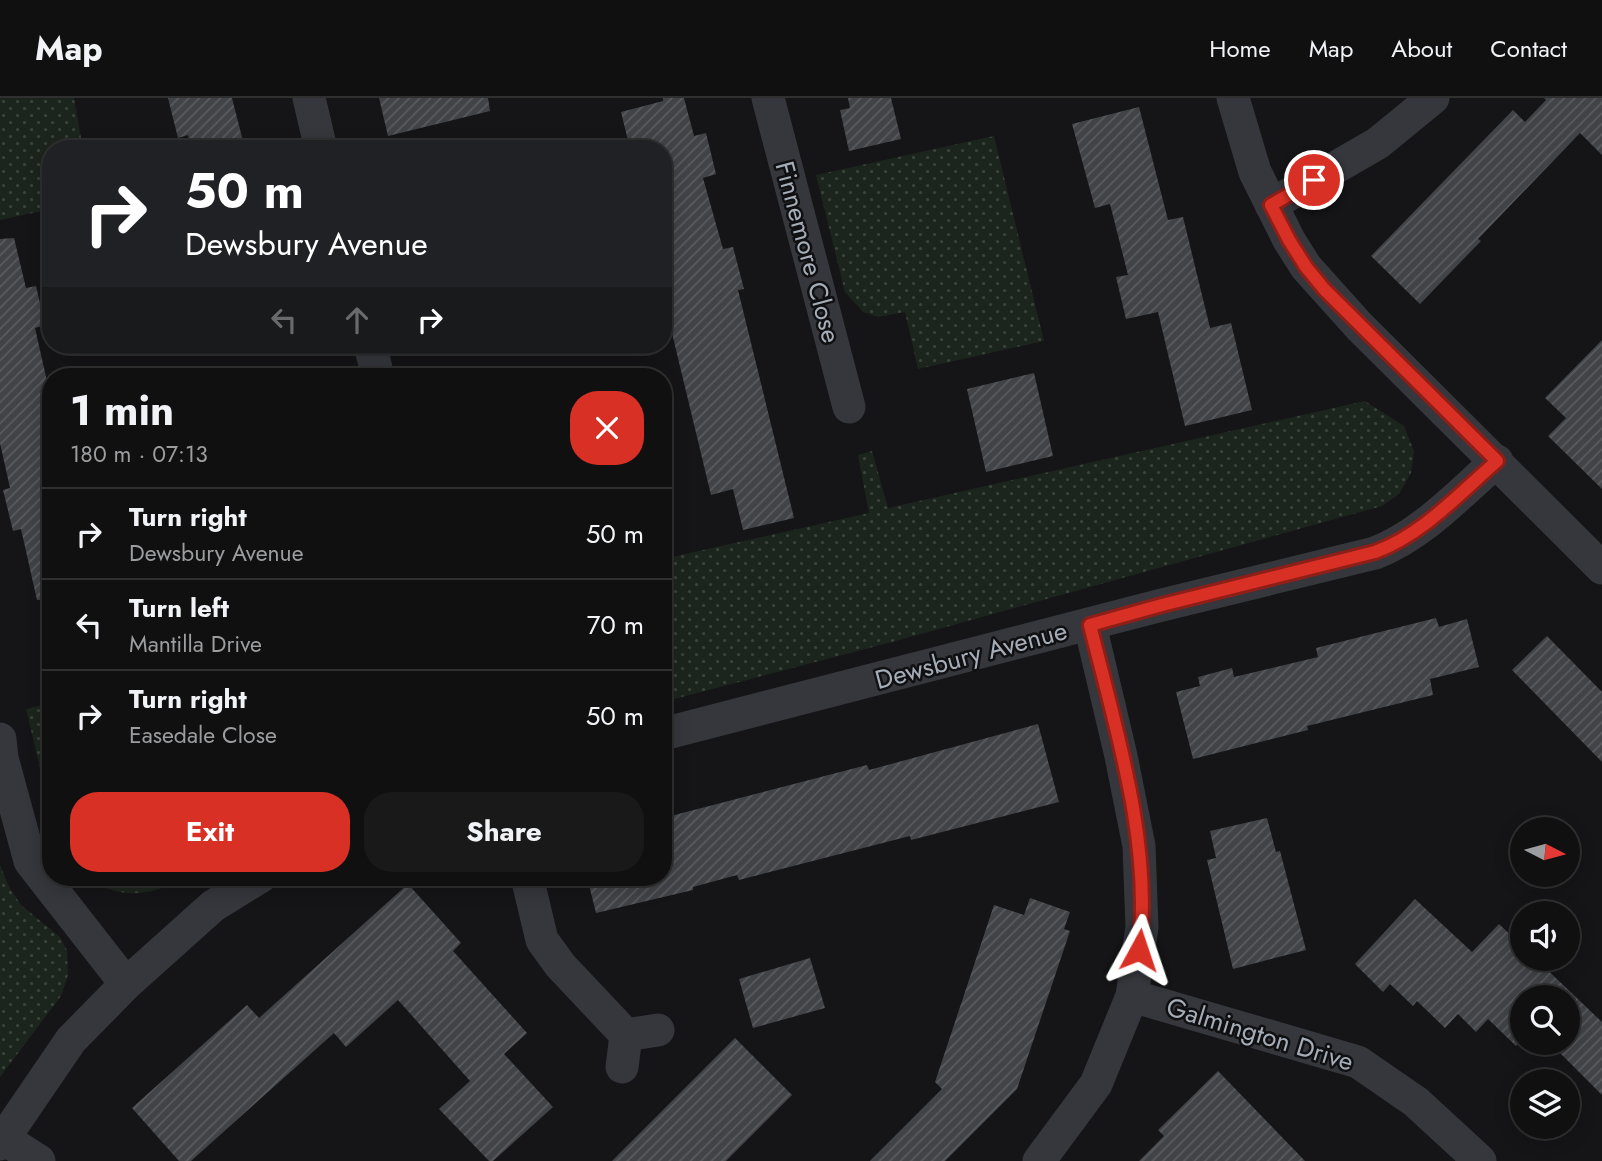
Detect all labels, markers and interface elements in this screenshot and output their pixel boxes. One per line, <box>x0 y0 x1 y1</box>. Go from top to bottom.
text: Map <box>35 25 103 72</box>
text: Home <box>1209 31 1271 66</box>
text: Map <box>1309 31 1353 66</box>
text: About <box>1391 31 1452 66</box>
text: Contact <box>1490 31 1567 66</box>
pin <box>1284 150 1344 210</box>
text: 50 m <box>185 156 304 226</box>
street label: Finnemore Close <box>766 157 850 347</box>
icon: arrive <box>1295 161 1333 199</box>
icon: right <box>70 168 161 259</box>
text: Dewsbury Avenue <box>185 221 428 267</box>
icon: left <box>265 301 303 339</box>
icon: ahead <box>338 301 376 339</box>
icon: right <box>411 301 449 339</box>
text: 1 min <box>70 380 174 441</box>
button: close <box>570 391 644 465</box>
text: 180 m · 07:13 <box>70 437 208 471</box>
text: Turn right <box>129 498 247 536</box>
icon: right <box>70 515 108 553</box>
text: 50 m <box>586 515 644 553</box>
text: Dewsbury Avenue <box>129 536 303 570</box>
text: Turn left <box>129 589 229 627</box>
icon: left <box>70 606 108 644</box>
text: 70 m <box>587 606 644 644</box>
street label: Dewsbury Avenue <box>871 611 1071 699</box>
text: Mantilla Drive <box>129 627 262 661</box>
text: Turn right <box>129 680 247 718</box>
icon: right <box>70 697 108 735</box>
text: 50 m <box>586 697 644 735</box>
text: Easedale Close <box>129 718 277 752</box>
button: Exit <box>70 792 350 872</box>
button: Share <box>364 792 644 872</box>
north arrow <box>1510 817 1580 887</box>
map controls <box>1510 817 1580 1139</box>
button: sound <box>1510 901 1580 971</box>
position arrow <box>1102 913 1176 987</box>
button: search <box>1510 985 1580 1055</box>
street label: Galmington Drive <box>1162 987 1358 1081</box>
button: layers <box>1510 1069 1580 1139</box>

